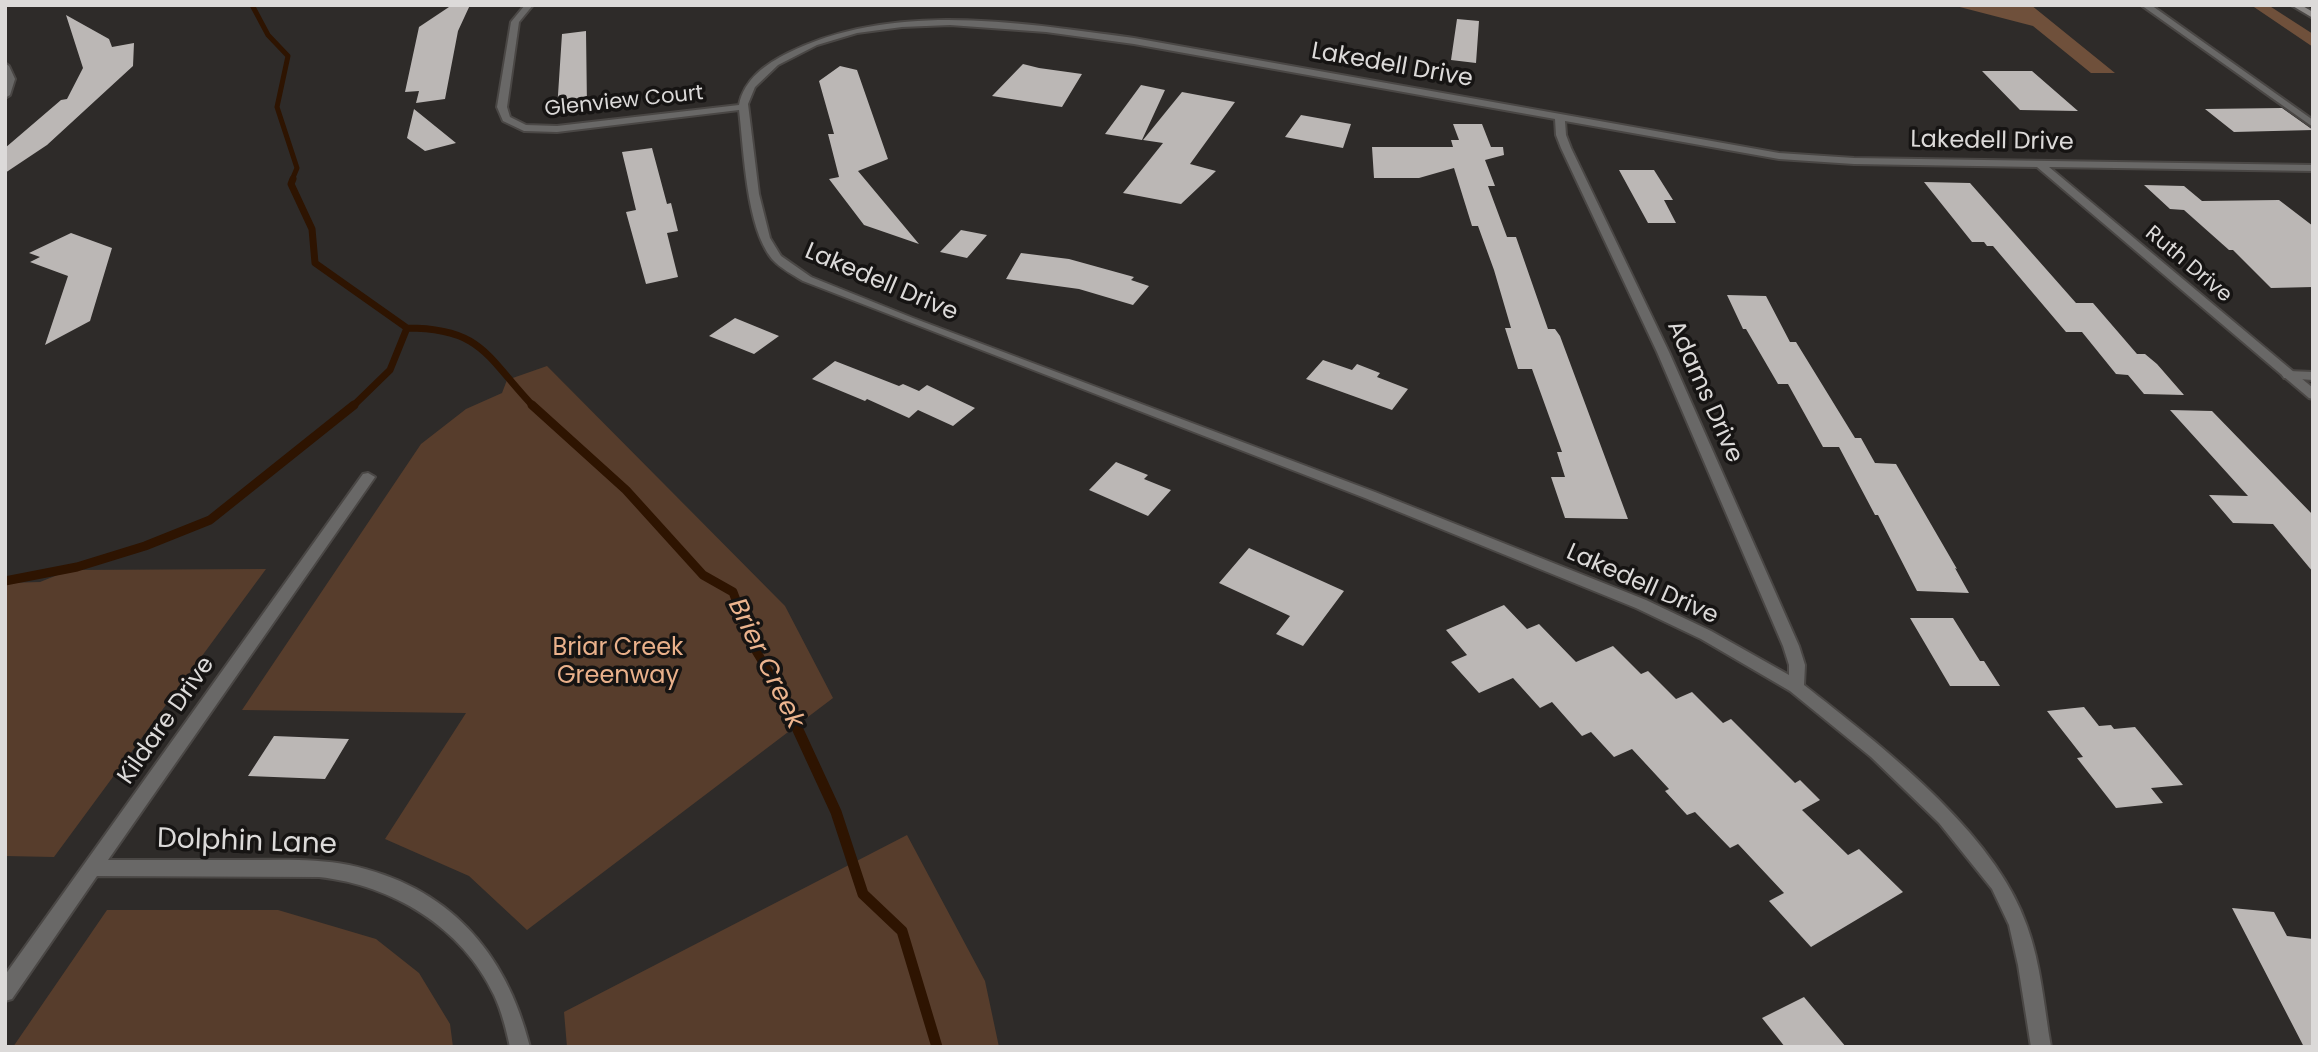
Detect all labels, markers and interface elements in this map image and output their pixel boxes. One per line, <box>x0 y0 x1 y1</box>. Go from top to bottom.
street label: Lakedell Drive <box>1309 38 1475 94</box>
street label: Glenview Court <box>543 81 705 123</box>
street label: Lakedell Drive <box>1910 126 2074 158</box>
street label: Ruth Drive <box>2139 221 2237 309</box>
street label: Lakedell Drive <box>800 238 962 328</box>
street label: Adams Drive <box>1660 317 1748 467</box>
street label: Lakedell Drive <box>1562 539 1722 631</box>
water label: Brier Creek <box>720 594 810 734</box>
park label: Briar Creek Greenway <box>553 635 683 691</box>
street label: Kildare Drive <box>112 652 222 790</box>
street label: Dolphin Lane <box>156 823 338 863</box>

